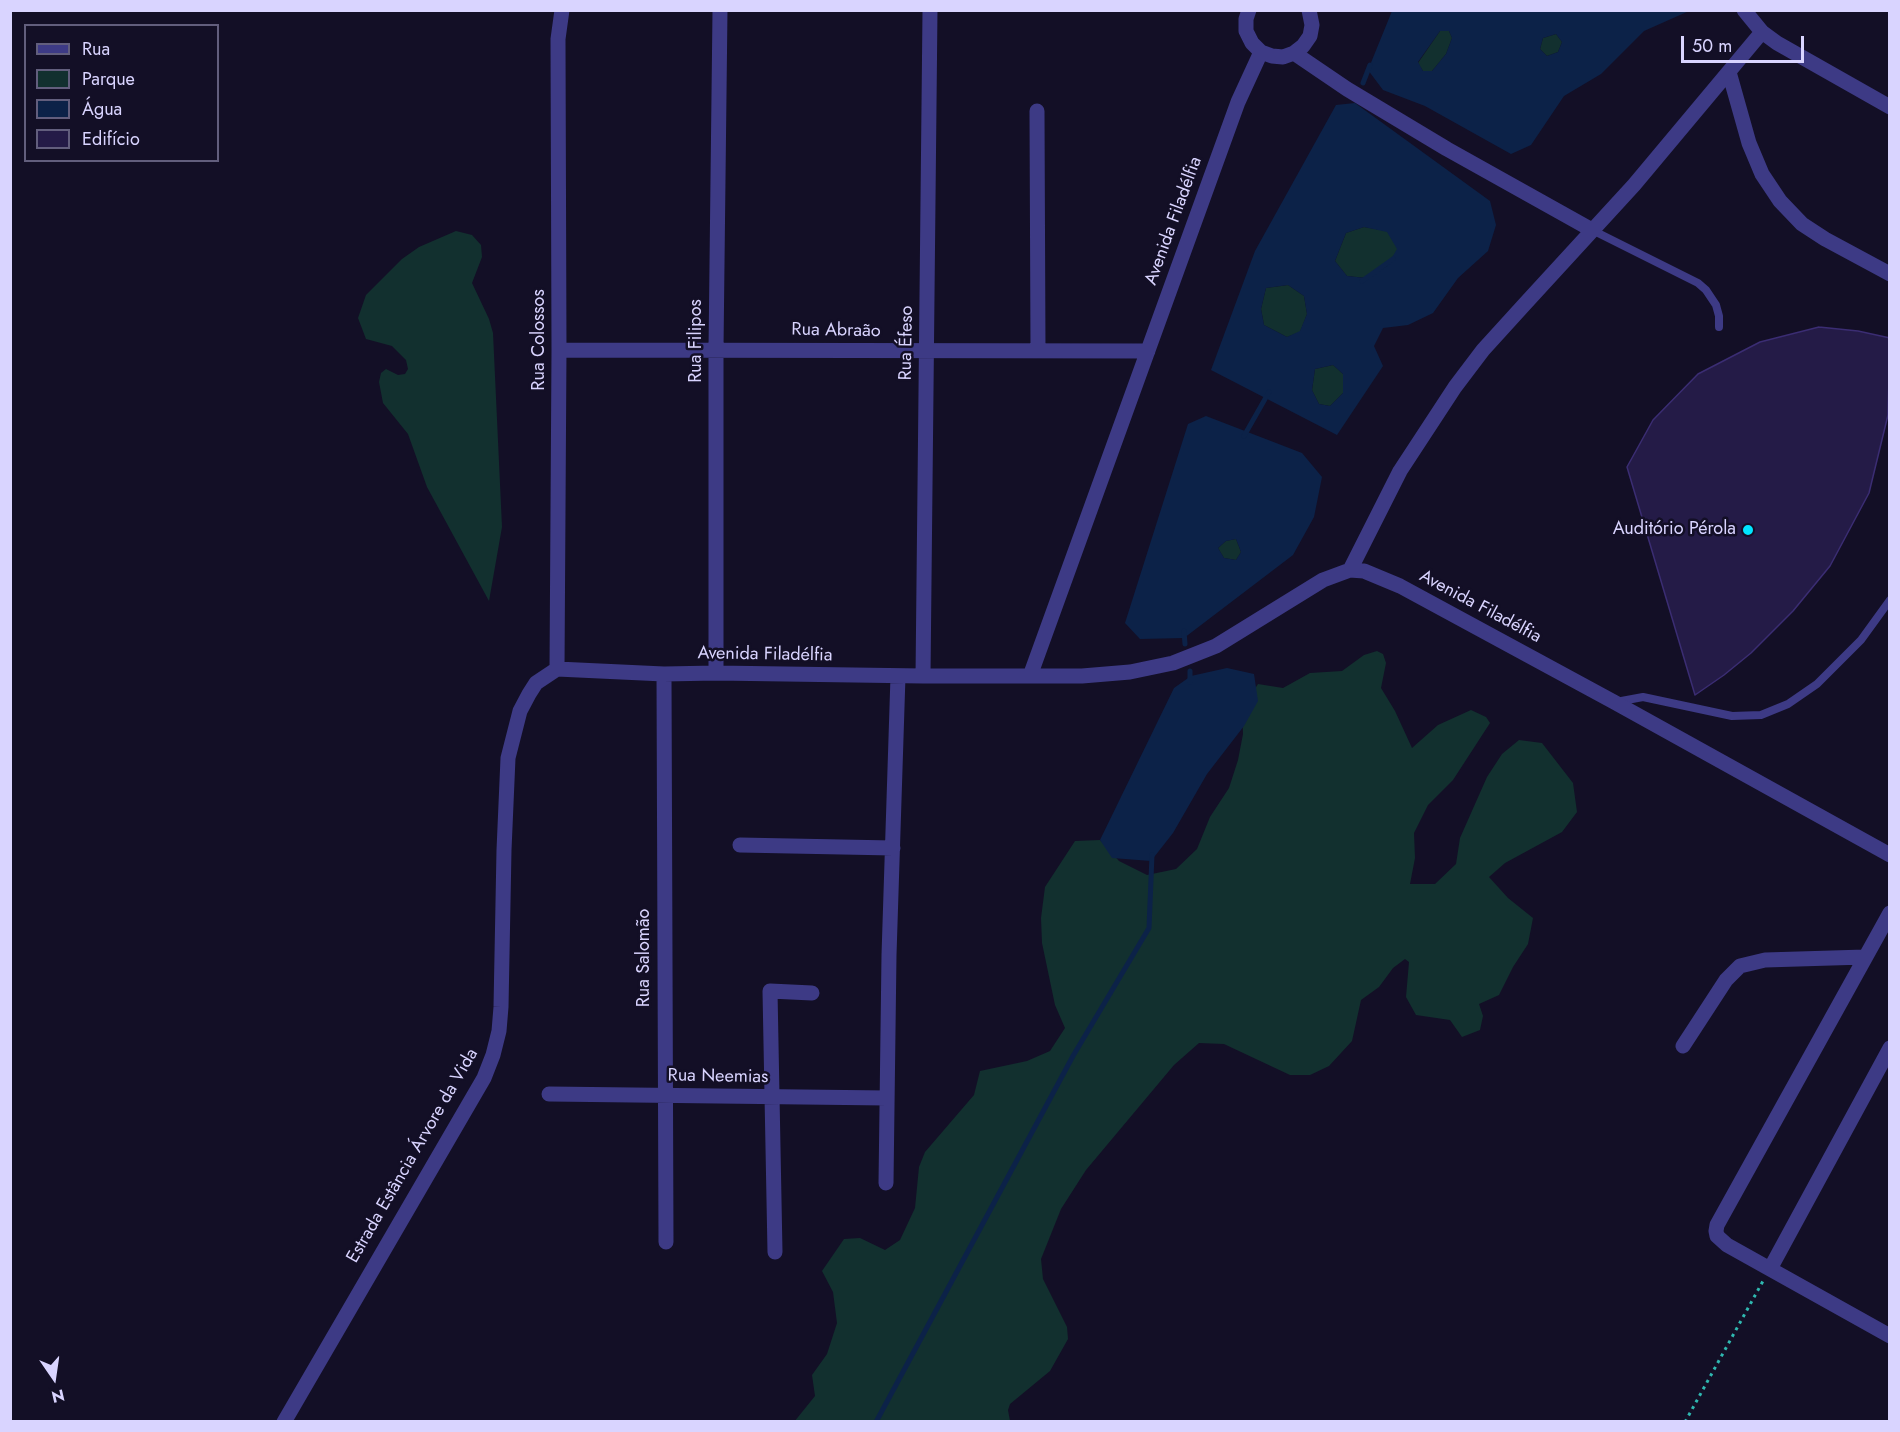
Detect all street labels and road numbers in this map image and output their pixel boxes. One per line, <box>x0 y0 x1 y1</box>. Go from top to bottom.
street label: Avenida Filadélfia <box>1141 154 1207 288</box>
street label: Rua Colossos <box>529 289 551 391</box>
street label: Rua Filipos <box>686 299 708 383</box>
street label: Rua Éfeso <box>896 305 918 381</box>
street label: Rua Abraão <box>791 319 881 343</box>
street label: Avenida Filadélfia <box>1415 566 1545 648</box>
street label: Avenida Filadélfia <box>697 643 833 667</box>
street label: Rua Salomão <box>634 909 656 1007</box>
street label: Estrada Estância Árvore da Vida <box>343 1045 483 1267</box>
street label: Rua Neemias <box>667 1065 769 1089</box>

